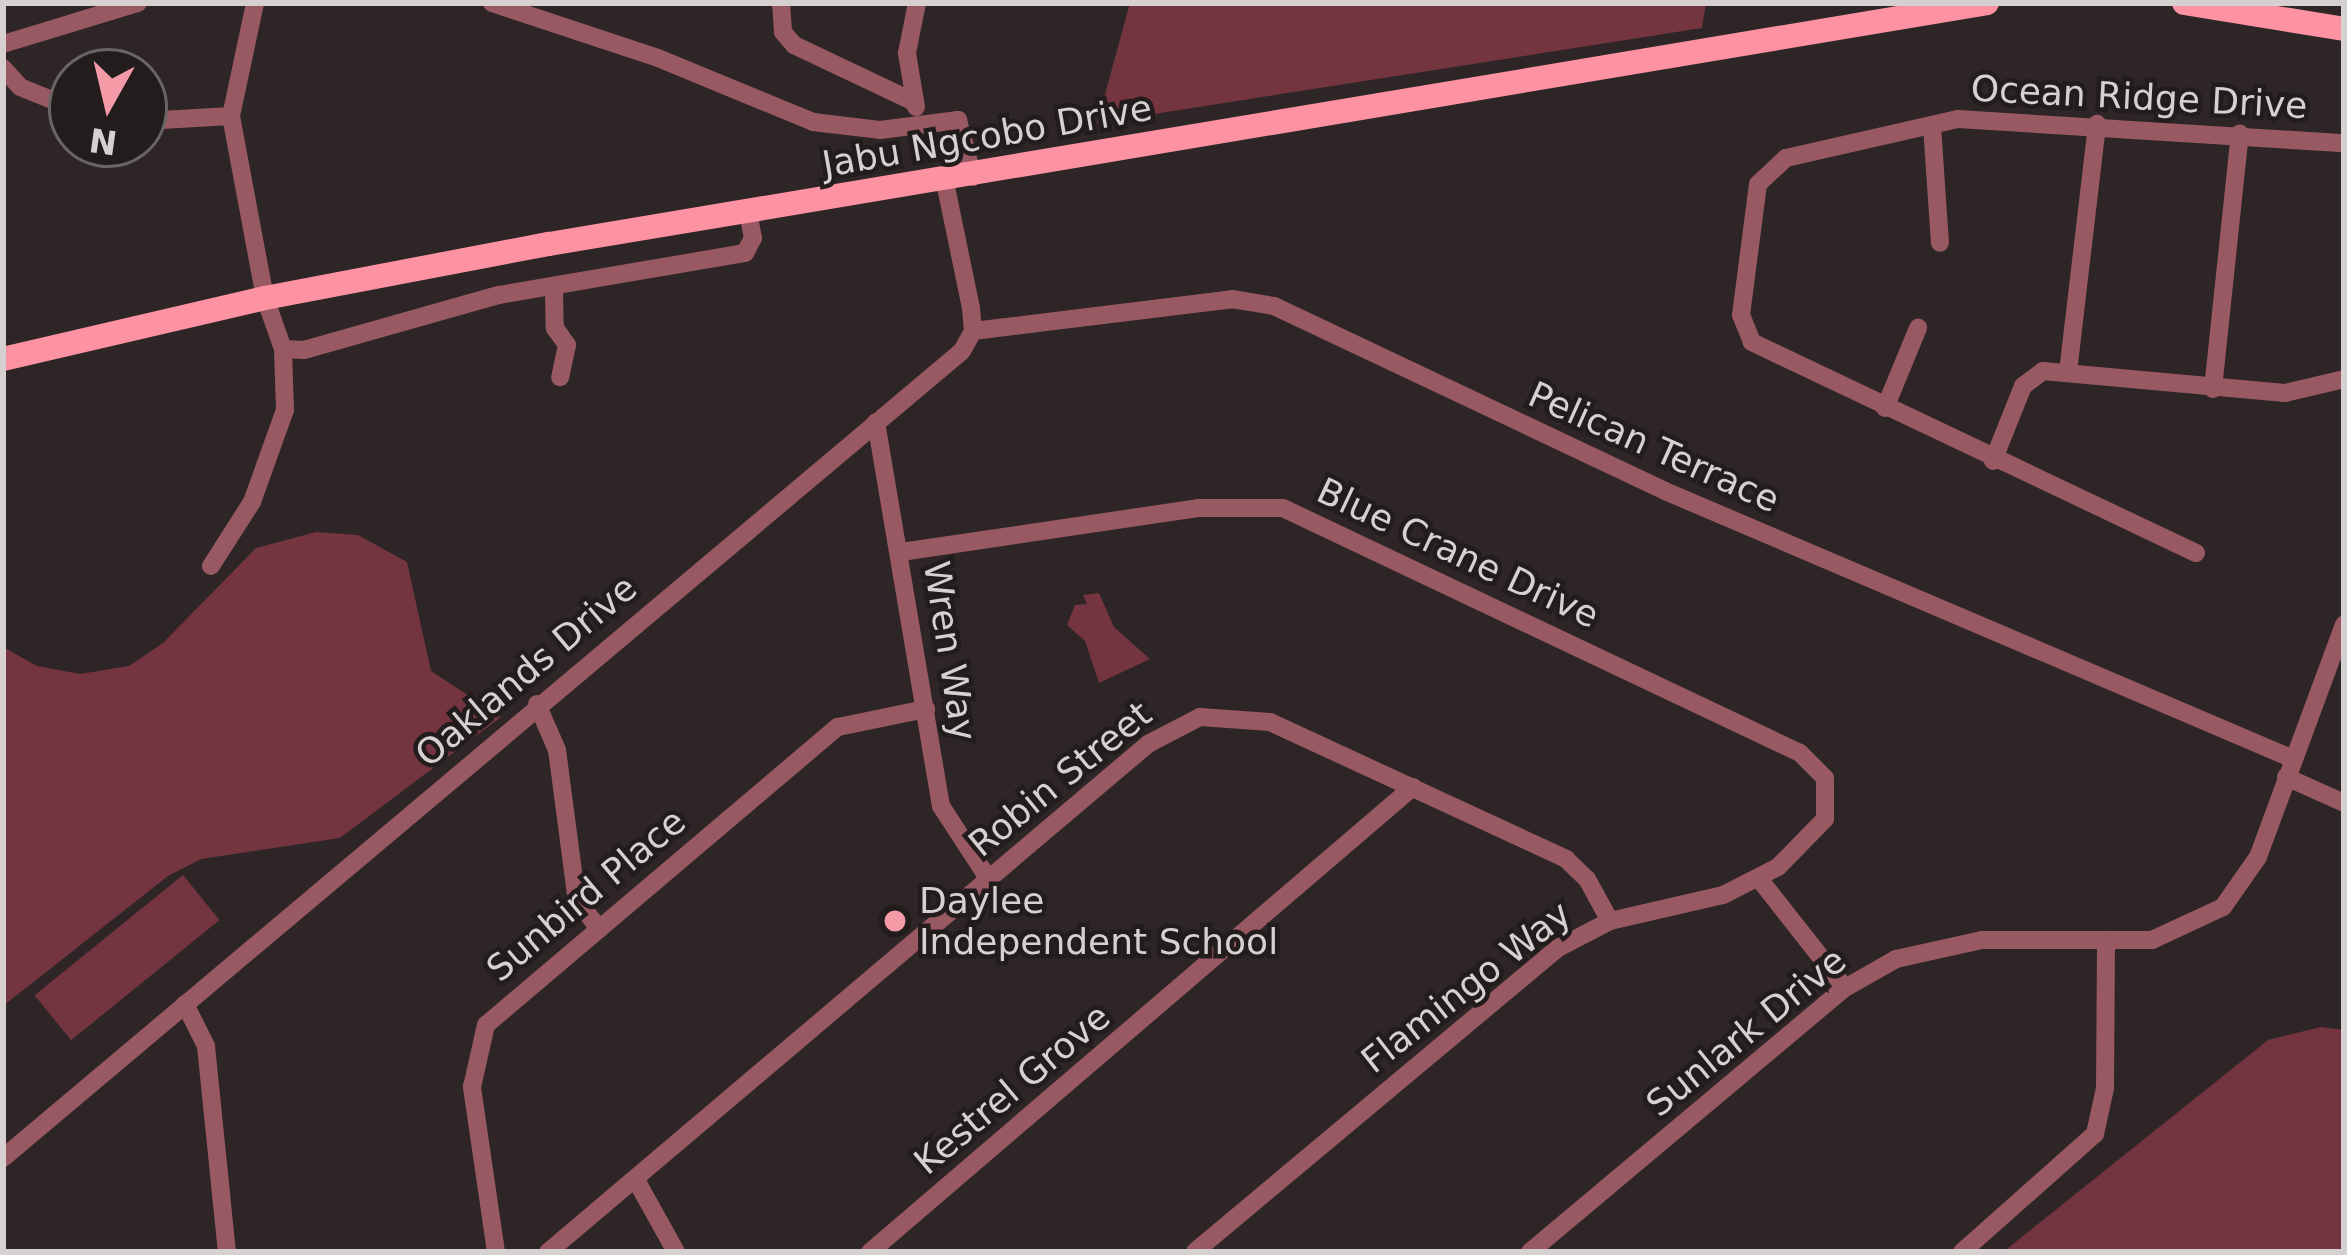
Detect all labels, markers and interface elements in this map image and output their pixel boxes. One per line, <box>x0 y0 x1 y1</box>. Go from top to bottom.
north arrow <box>48 48 168 168</box>
street label: Ocean Ridge Drive <box>1970 67 2308 127</box>
street label: Jabu Ngcobo Drive <box>819 86 1155 186</box>
text: N <box>87 120 120 162</box>
street label: Pelican Terrace <box>1522 372 1786 522</box>
street label: Blue Crane Drive <box>1310 469 1606 637</box>
street label: Wren Way <box>915 558 985 744</box>
street label: Oaklands Drive <box>407 566 645 776</box>
street label: Robin Street <box>960 692 1160 866</box>
street label: Sunbird Place <box>478 800 694 990</box>
place label: Daylee Independent School <box>919 878 1278 963</box>
street label: Flamingo Way <box>1353 892 1579 1082</box>
marker: Daylee Independent School <box>882 908 908 934</box>
street label: Sunlark Drive <box>1638 939 1854 1125</box>
street label: Kestrel Grove <box>905 995 1119 1183</box>

